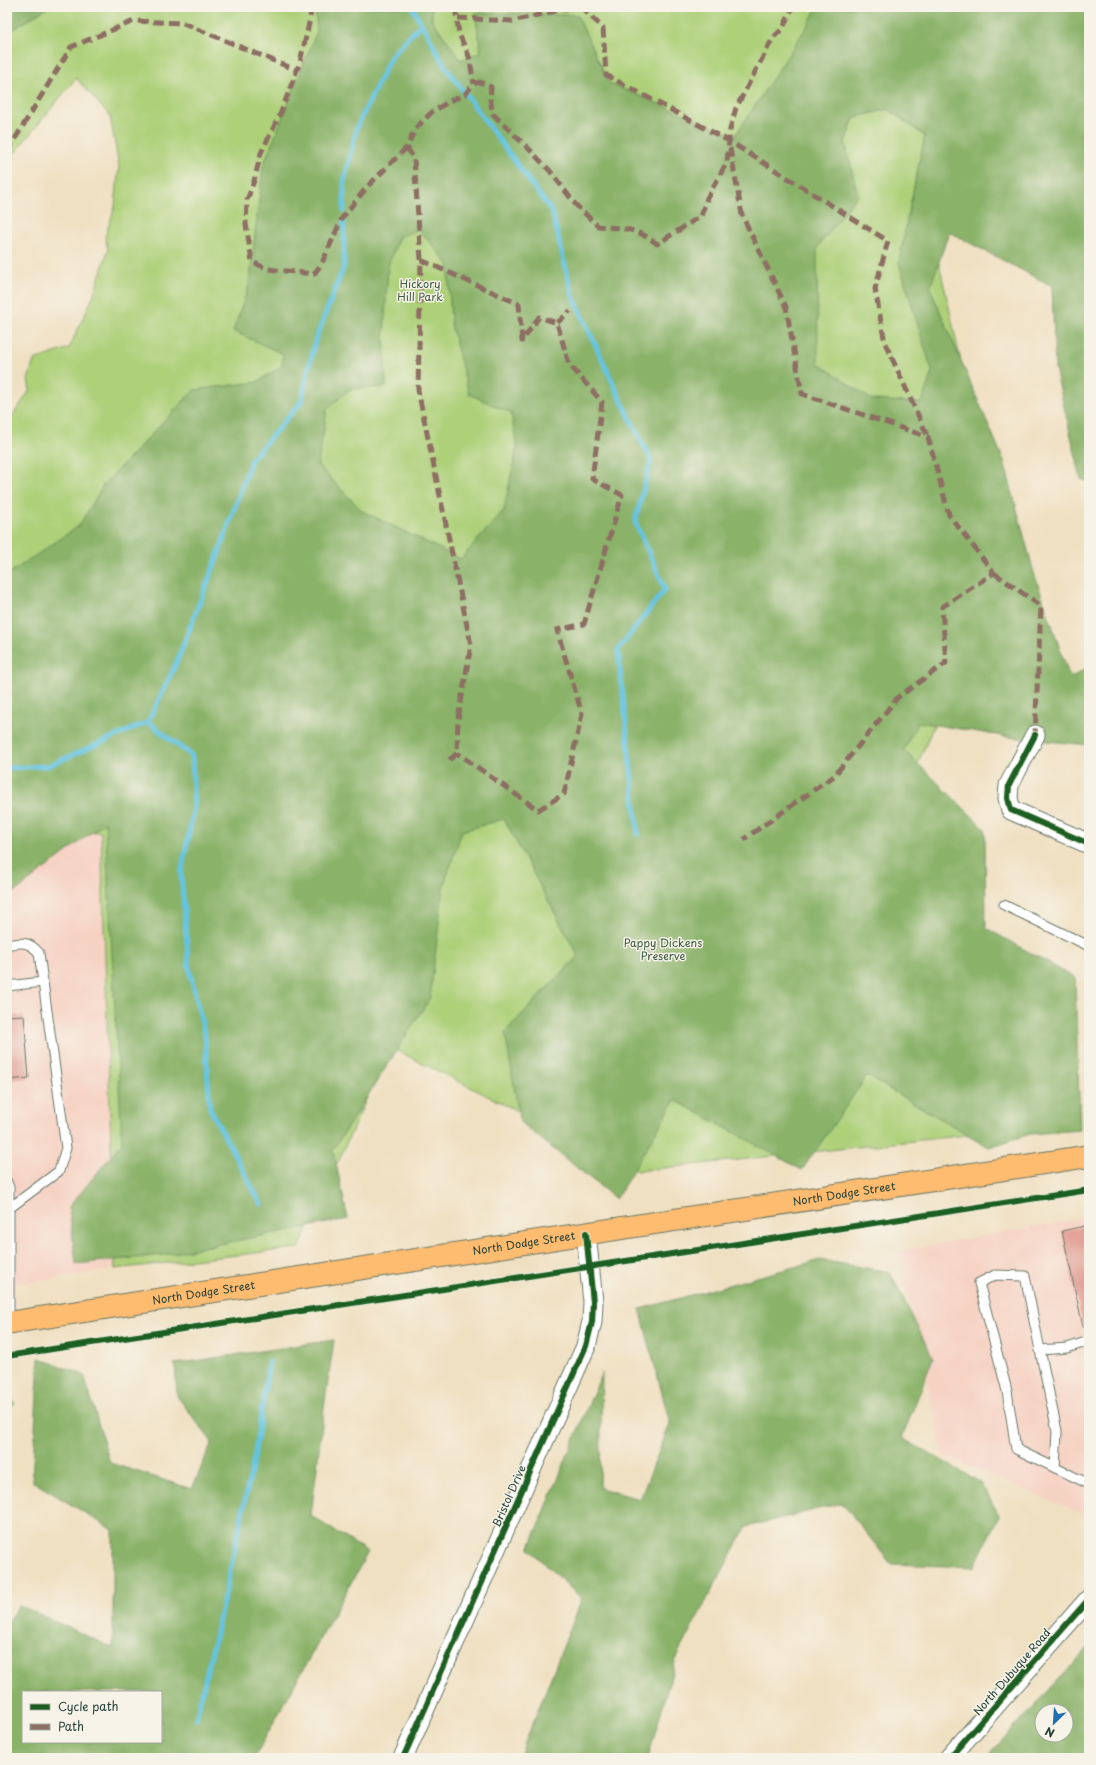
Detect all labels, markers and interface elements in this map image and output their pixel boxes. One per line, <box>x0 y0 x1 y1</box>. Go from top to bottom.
park label: Hickory Hill Park <box>397 275 443 305</box>
park label: Pappy Dickens Preserve <box>624 934 702 964</box>
street label: North Dodge Street <box>792 1177 897 1210</box>
street label: North Dodge Street <box>471 1226 577 1259</box>
street label: North Dodge Street <box>151 1276 257 1308</box>
street label: Bristol Drive <box>487 1462 530 1530</box>
street label: North Dubuque Road <box>969 1624 1054 1719</box>
legend <box>22 1691 162 1743</box>
text: Cycle path <box>58 1697 119 1715</box>
north arrow <box>1034 1703 1074 1743</box>
text: Path <box>58 1717 84 1735</box>
text: N <box>1042 1723 1057 1742</box>

